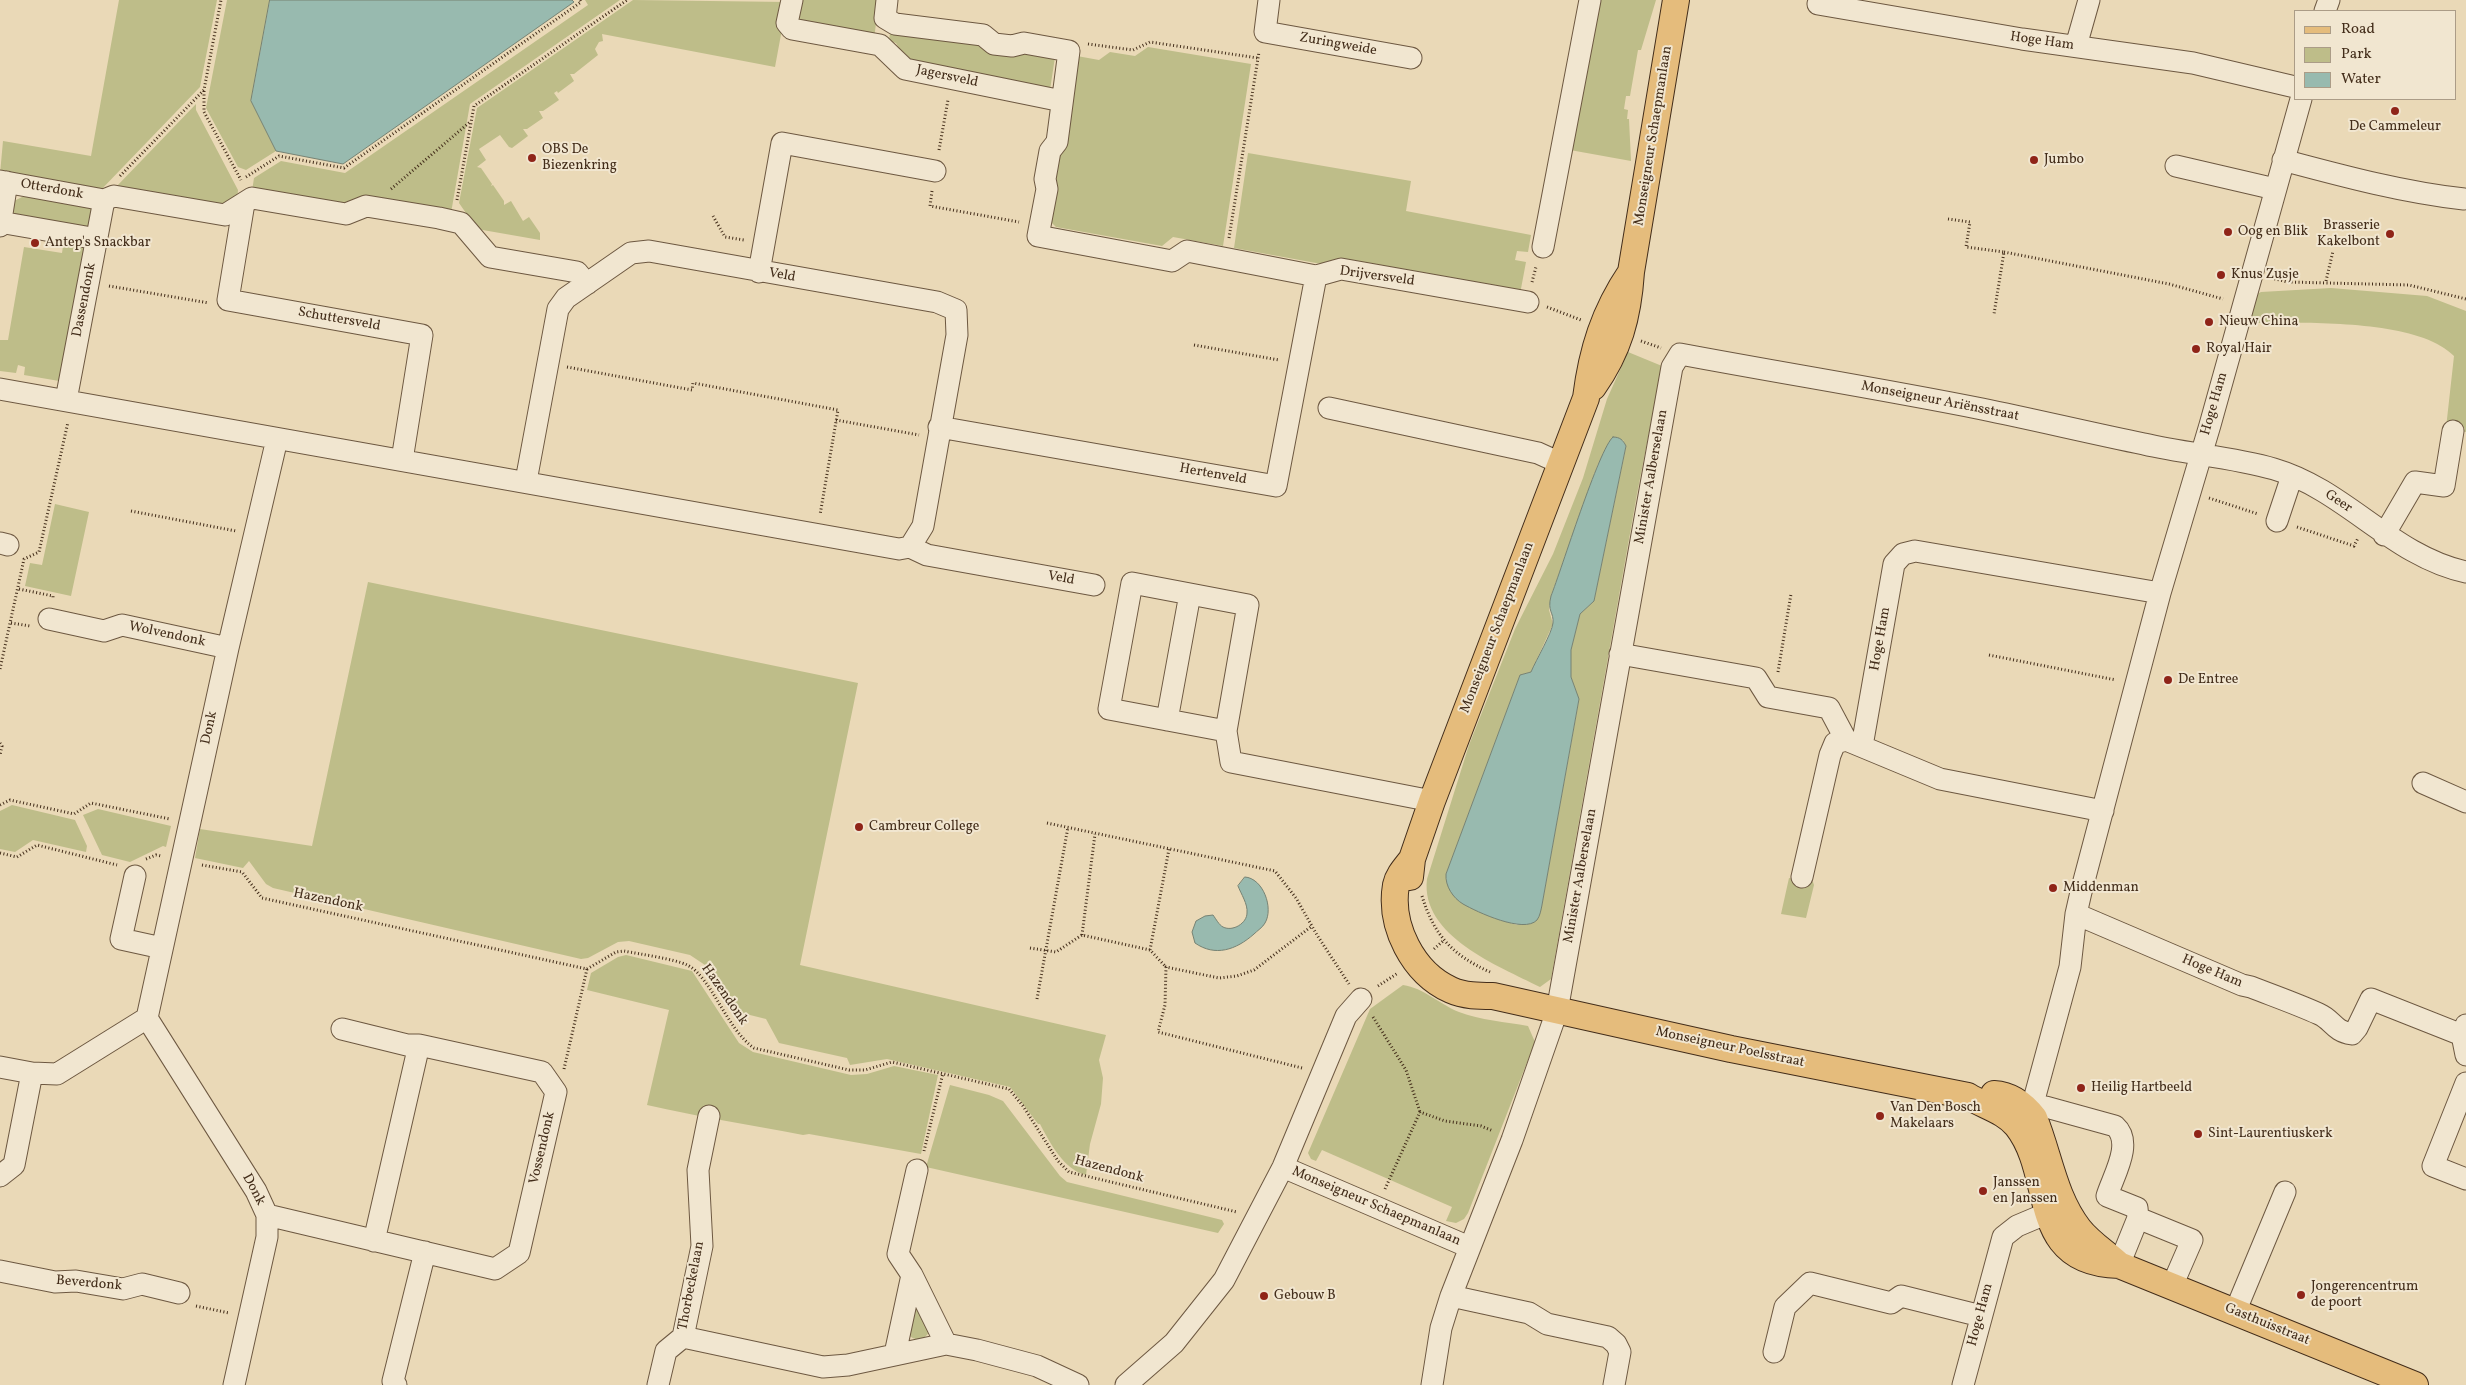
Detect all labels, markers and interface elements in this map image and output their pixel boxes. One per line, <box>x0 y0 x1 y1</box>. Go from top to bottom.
legend <box>2294 10 2456 100</box>
text: Road <box>2341 19 2375 40</box>
street label: Hoge Ham <box>2009 29 2075 55</box>
street label: Zuringweide <box>1298 30 1378 60</box>
text: Park <box>2341 44 2372 65</box>
street label: Monseigneur Schaepmanlaan <box>1631 45 1677 227</box>
street label: Jagersveld <box>914 62 980 92</box>
text: Water <box>2341 69 2381 90</box>
marker: De Cammeleur <box>2389 105 2401 117</box>
place label: De Cammeleur <box>2349 119 2441 135</box>
place label: OBS De Biezenkring <box>542 142 617 174</box>
marker: OBS De Biezenkring <box>526 152 538 164</box>
place label: Jumbo <box>2044 152 2084 168</box>
marker: Jumbo <box>2028 154 2040 166</box>
street label: Otterdonk <box>19 176 85 204</box>
place label: Brasserie Kakelbont <box>2317 218 2380 250</box>
place label: Oog en Blik <box>2238 224 2308 240</box>
marker: Oog en Blik <box>2222 226 2234 238</box>
marker: Brasserie Kakelbont <box>2384 228 2396 240</box>
place label: Antep's Snackbar <box>45 235 151 251</box>
marker: Antep's Snackbar <box>29 237 41 249</box>
street label: Dassendonk <box>70 261 100 339</box>
street label: Drijversveld <box>1338 263 1416 291</box>
street label: Veld <box>767 265 797 287</box>
place label: Knus Zusje <box>2231 267 2299 283</box>
marker: Knus Zusje <box>2215 269 2227 281</box>
street label: Schuttersveld <box>296 304 382 336</box>
place label: Nieuw China <box>2219 314 2298 330</box>
marker: Nieuw China <box>2203 316 2215 328</box>
place label: Royal Hair <box>2206 341 2272 357</box>
marker: Royal Hair <box>2190 343 2202 355</box>
street label: Hoge Ham <box>2198 371 2232 437</box>
street label: Monseigneur Ariënsstraat <box>1860 378 2020 426</box>
street label: Minister Aalberselaan <box>1632 408 1672 546</box>
street label: Hertenveld <box>1178 461 1248 489</box>
street label: Geer <box>2321 487 2355 517</box>
street label: Monseigneur Schaepmanlaan <box>1458 540 1538 716</box>
street label: Veld <box>1046 568 1076 590</box>
street label: Hoge Ham <box>1867 606 1895 672</box>
street label: Wolvendonk <box>127 619 207 651</box>
place label: De Entree <box>2178 672 2238 688</box>
marker: De Entree <box>2162 674 2174 686</box>
street label: Donk <box>198 710 222 746</box>
street label: Minister Aalberselaan <box>1561 807 1601 945</box>
place label: Cambreur College <box>869 819 979 835</box>
marker: Cambreur College <box>853 821 865 833</box>
place label: Middenman <box>2063 880 2139 896</box>
marker: Middenman <box>2047 882 2059 894</box>
street label: Hazendonk <box>292 885 364 917</box>
street label: Hoge Ham <box>2179 952 2245 992</box>
street label: Hazendonk <box>697 961 751 1029</box>
street label: Monseigneur Poelsstraat <box>1654 1024 1806 1072</box>
place label: Heilig Hartbeeld <box>2091 1080 2192 1096</box>
marker: Heilig Hartbeeld <box>2075 1082 2087 1094</box>
place label: Van Den Bosch Makelaars <box>1890 1100 1981 1132</box>
street label: Vossendonk <box>526 1110 560 1186</box>
marker: Van Den Bosch Makelaars <box>1874 1110 1886 1122</box>
place label: Sint-Laurentiuskerk <box>2208 1126 2333 1142</box>
marker: Sint-Laurentiuskerk <box>2192 1128 2204 1140</box>
street label: Hazendonk <box>1073 1153 1145 1187</box>
street label: Monseigneur Schaepmanlaan <box>1289 1164 1463 1250</box>
street label: Donk <box>238 1171 268 1209</box>
place label: Janssen en Janssen <box>1993 1175 2058 1208</box>
marker: Janssen en Janssen <box>1977 1185 1989 1197</box>
street label: Thorbeckelaan <box>675 1240 709 1332</box>
street label: Beverdonk <box>55 1273 123 1295</box>
place label: Jongerencentrum de poort <box>2311 1279 2418 1311</box>
street label: Hoge Ham <box>1965 1282 1997 1348</box>
place label: Gebouw B <box>1274 1288 1336 1304</box>
marker: Jongerencentrum de poort <box>2295 1289 2307 1301</box>
marker: Gebouw B <box>1258 1290 1270 1302</box>
street label: Gasthuisstraat <box>2222 1300 2312 1350</box>

